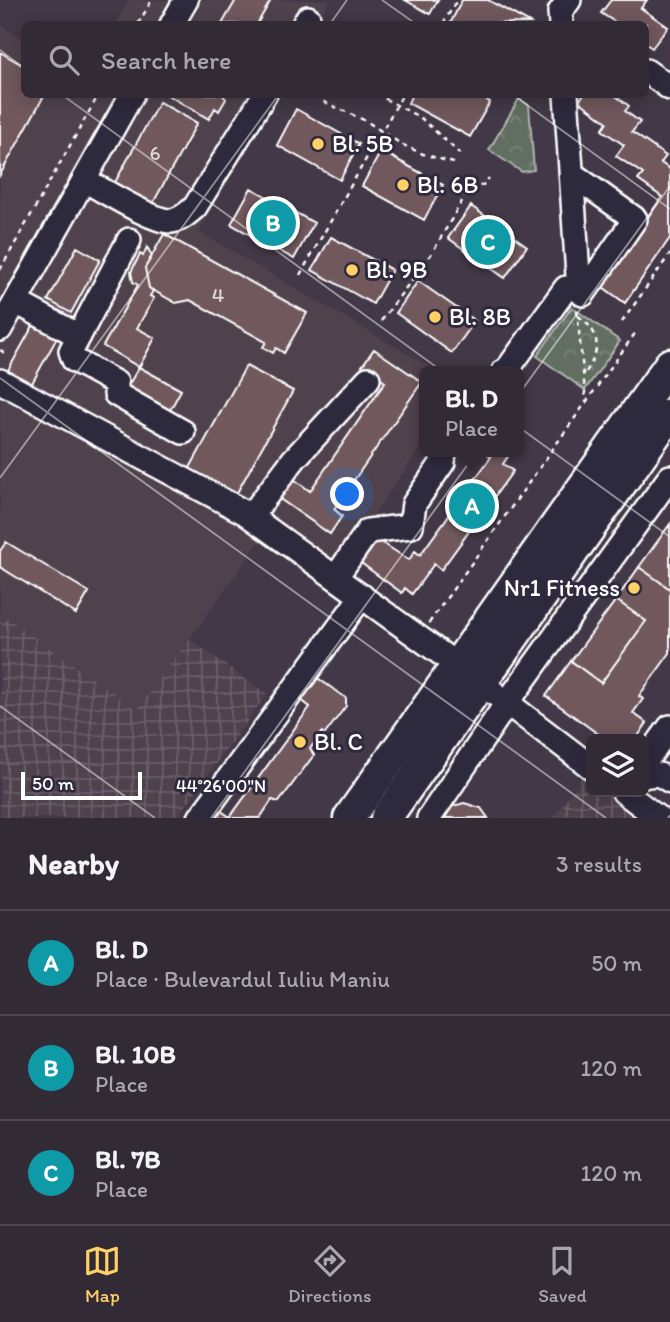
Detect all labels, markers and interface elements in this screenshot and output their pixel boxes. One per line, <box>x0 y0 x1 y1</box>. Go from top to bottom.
search box <box>21 21 649 98</box>
icon: search <box>45 41 83 79</box>
text: Search here <box>101 44 231 76</box>
place label: Bl. 5B <box>332 129 393 158</box>
marker: Bl. 5B <box>310 136 326 152</box>
house number: 6 <box>149 140 161 165</box>
place label: Bl. 6B <box>417 170 478 199</box>
marker: Bl. 6B <box>395 177 411 193</box>
pin: B <box>250 197 296 249</box>
pin: C <box>465 216 511 268</box>
place label: Bl. 9B <box>366 255 427 284</box>
marker: Bl. 9B <box>344 262 360 278</box>
house number: 4 <box>212 282 225 307</box>
place label: Bl. 8B <box>449 302 511 331</box>
marker: Bl. 8B <box>427 309 443 325</box>
popup <box>419 366 524 457</box>
text: Bl. D <box>445 382 498 414</box>
text: Place <box>445 414 498 442</box>
your location <box>330 477 364 511</box>
pin: A <box>449 480 495 532</box>
place label: Nr1 Fitness <box>504 573 620 602</box>
marker: Nr1 Fitness <box>626 580 642 596</box>
place label: Bl. C <box>314 727 363 756</box>
marker: Bl. C <box>292 734 308 750</box>
map controls <box>586 734 649 797</box>
button: layers <box>586 734 649 797</box>
scale bar <box>21 769 142 801</box>
text: 50 m <box>32 772 74 795</box>
text: 44°26'00"N <box>176 775 266 797</box>
text: Nearby <box>28 845 119 882</box>
text: 3 results <box>556 850 642 878</box>
text: Bl. D <box>95 933 148 965</box>
text: A <box>44 949 58 977</box>
text: 50 m <box>591 949 642 977</box>
text: Place · Bulevardul Iuliu Maniu <box>95 965 390 993</box>
text: Bl. 10B <box>95 1038 176 1070</box>
text: B <box>44 1054 58 1082</box>
text: 120 m <box>581 1054 642 1082</box>
text: Place <box>95 1070 148 1098</box>
text: Bl. 7B <box>95 1143 161 1175</box>
text: C <box>44 1159 58 1187</box>
text: 120 m <box>581 1159 642 1187</box>
text: Place <box>95 1175 148 1203</box>
tab: Map <box>83 1242 121 1307</box>
tab: Directions <box>288 1242 372 1307</box>
tab: Saved <box>538 1242 587 1307</box>

